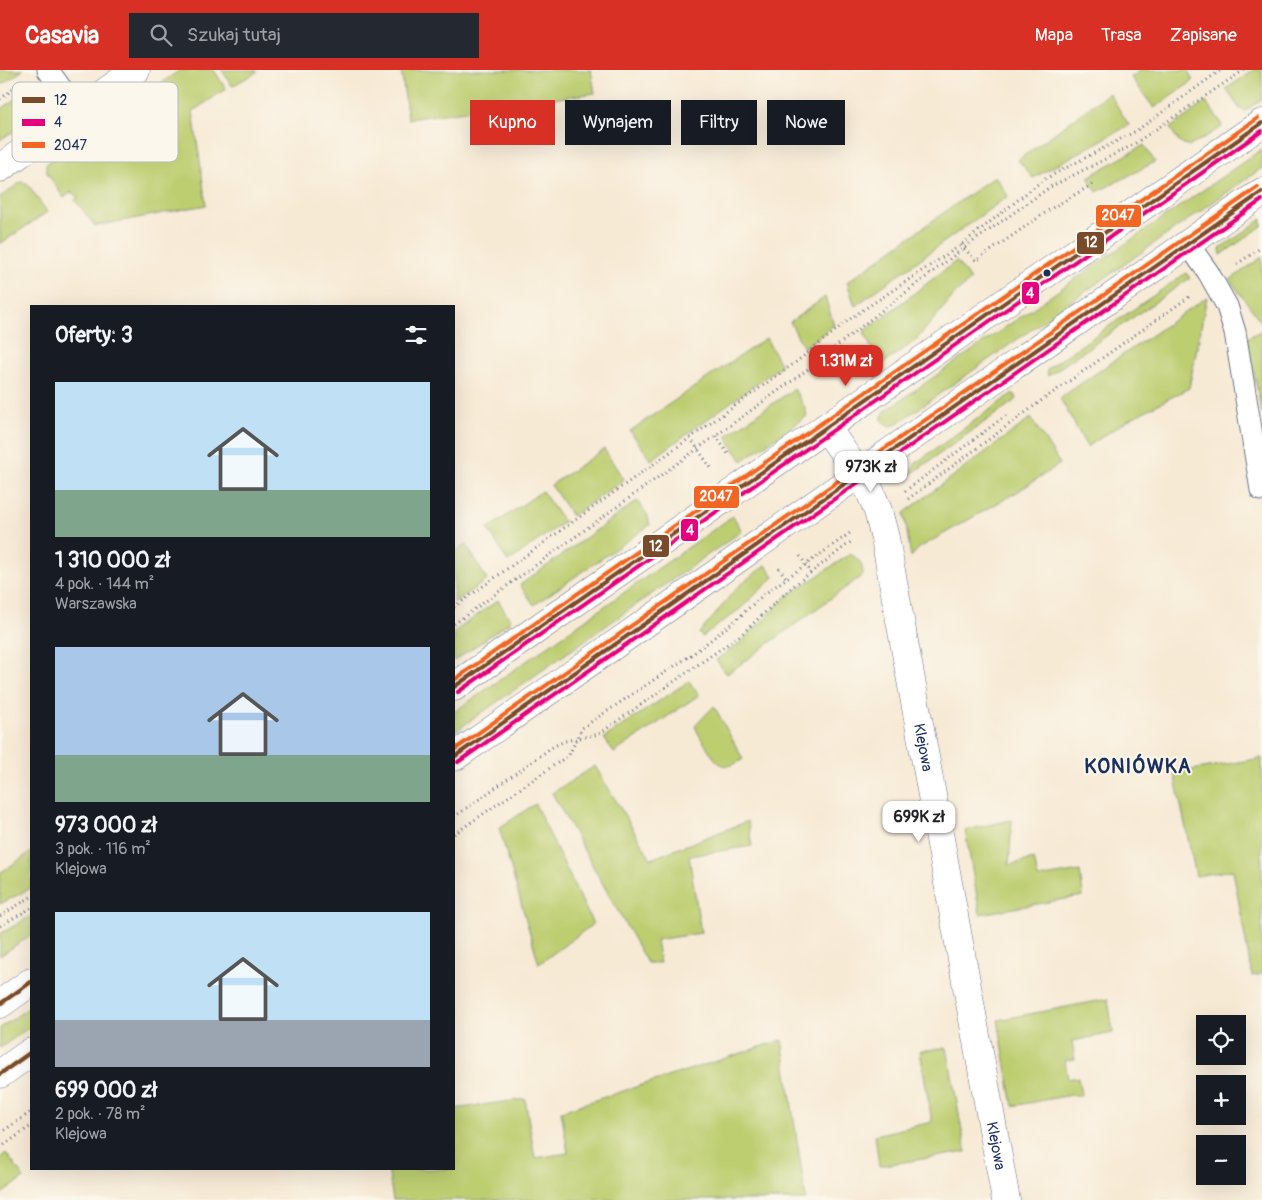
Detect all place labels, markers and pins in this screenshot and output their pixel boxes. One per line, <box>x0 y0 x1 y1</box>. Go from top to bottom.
unlabelled marker <box>1042 268 1052 278</box>
pin: 1.31M zł <box>794 344 898 387</box>
pin: 973K zł <box>825 450 917 493</box>
pin: 699K zł <box>873 800 965 843</box>

